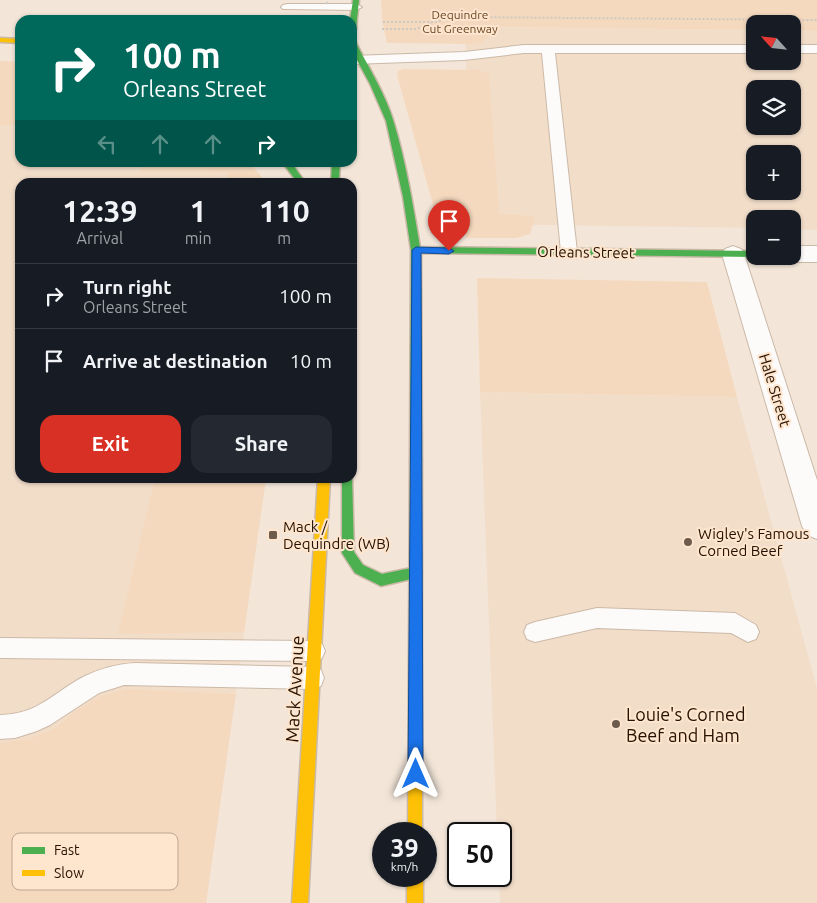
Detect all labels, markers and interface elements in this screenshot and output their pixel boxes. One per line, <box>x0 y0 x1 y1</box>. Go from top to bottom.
park label: Dequindre Cut Greenway <box>422 8 498 35</box>
north arrow <box>746 15 801 70</box>
map controls <box>746 15 801 265</box>
icon: right <box>40 35 105 100</box>
text: 100 m <box>123 35 221 75</box>
text: Orleans Street <box>123 76 266 101</box>
button: layers <box>746 80 801 135</box>
icon: left <box>93 130 121 158</box>
icon: ahead <box>146 130 174 158</box>
icon: ahead <box>199 130 227 158</box>
icon: right <box>252 130 280 158</box>
button: + <box>746 145 801 200</box>
text: 12:39 <box>62 194 137 228</box>
text: 1 <box>190 194 207 228</box>
text: 110 <box>259 194 310 228</box>
pin <box>428 200 470 251</box>
icon: arrive <box>435 207 463 235</box>
button: − <box>746 210 801 265</box>
text: Arrival <box>77 229 123 247</box>
text: min <box>185 229 212 247</box>
text: m <box>277 229 291 247</box>
street label: Orleans Street <box>537 243 635 261</box>
text: Turn right <box>83 276 171 298</box>
icon: right <box>40 282 68 310</box>
text: 100 m <box>279 285 332 307</box>
text: Orleans Street <box>83 298 187 316</box>
icon: arrive <box>40 347 68 375</box>
text: Arrive at destination <box>83 350 268 372</box>
text: 10 m <box>290 350 332 372</box>
street label: Hale Street <box>756 351 794 429</box>
button: Exit <box>40 415 181 473</box>
button: Share <box>191 415 332 473</box>
place label: Mack / Dequindre (WB) <box>283 518 390 552</box>
place label: Wigley's Famous Corned Beef <box>698 525 809 559</box>
marker: Mack / Dequindre (WB) <box>267 529 279 541</box>
marker: Wigley's Famous Corned Beef <box>682 536 694 548</box>
street label: Mack Avenue <box>281 635 307 743</box>
place label: Louie's Corned Beef and Ham <box>626 704 745 745</box>
marker: Louie's Corned Beef and Ham <box>610 718 622 730</box>
position arrow <box>389 747 441 799</box>
speed limit sign: 50 <box>447 822 512 887</box>
legend <box>12 833 178 890</box>
text: 39 <box>390 834 419 862</box>
text: Fast <box>54 842 80 858</box>
text: km/h <box>391 860 418 873</box>
text: Slow <box>54 865 84 881</box>

